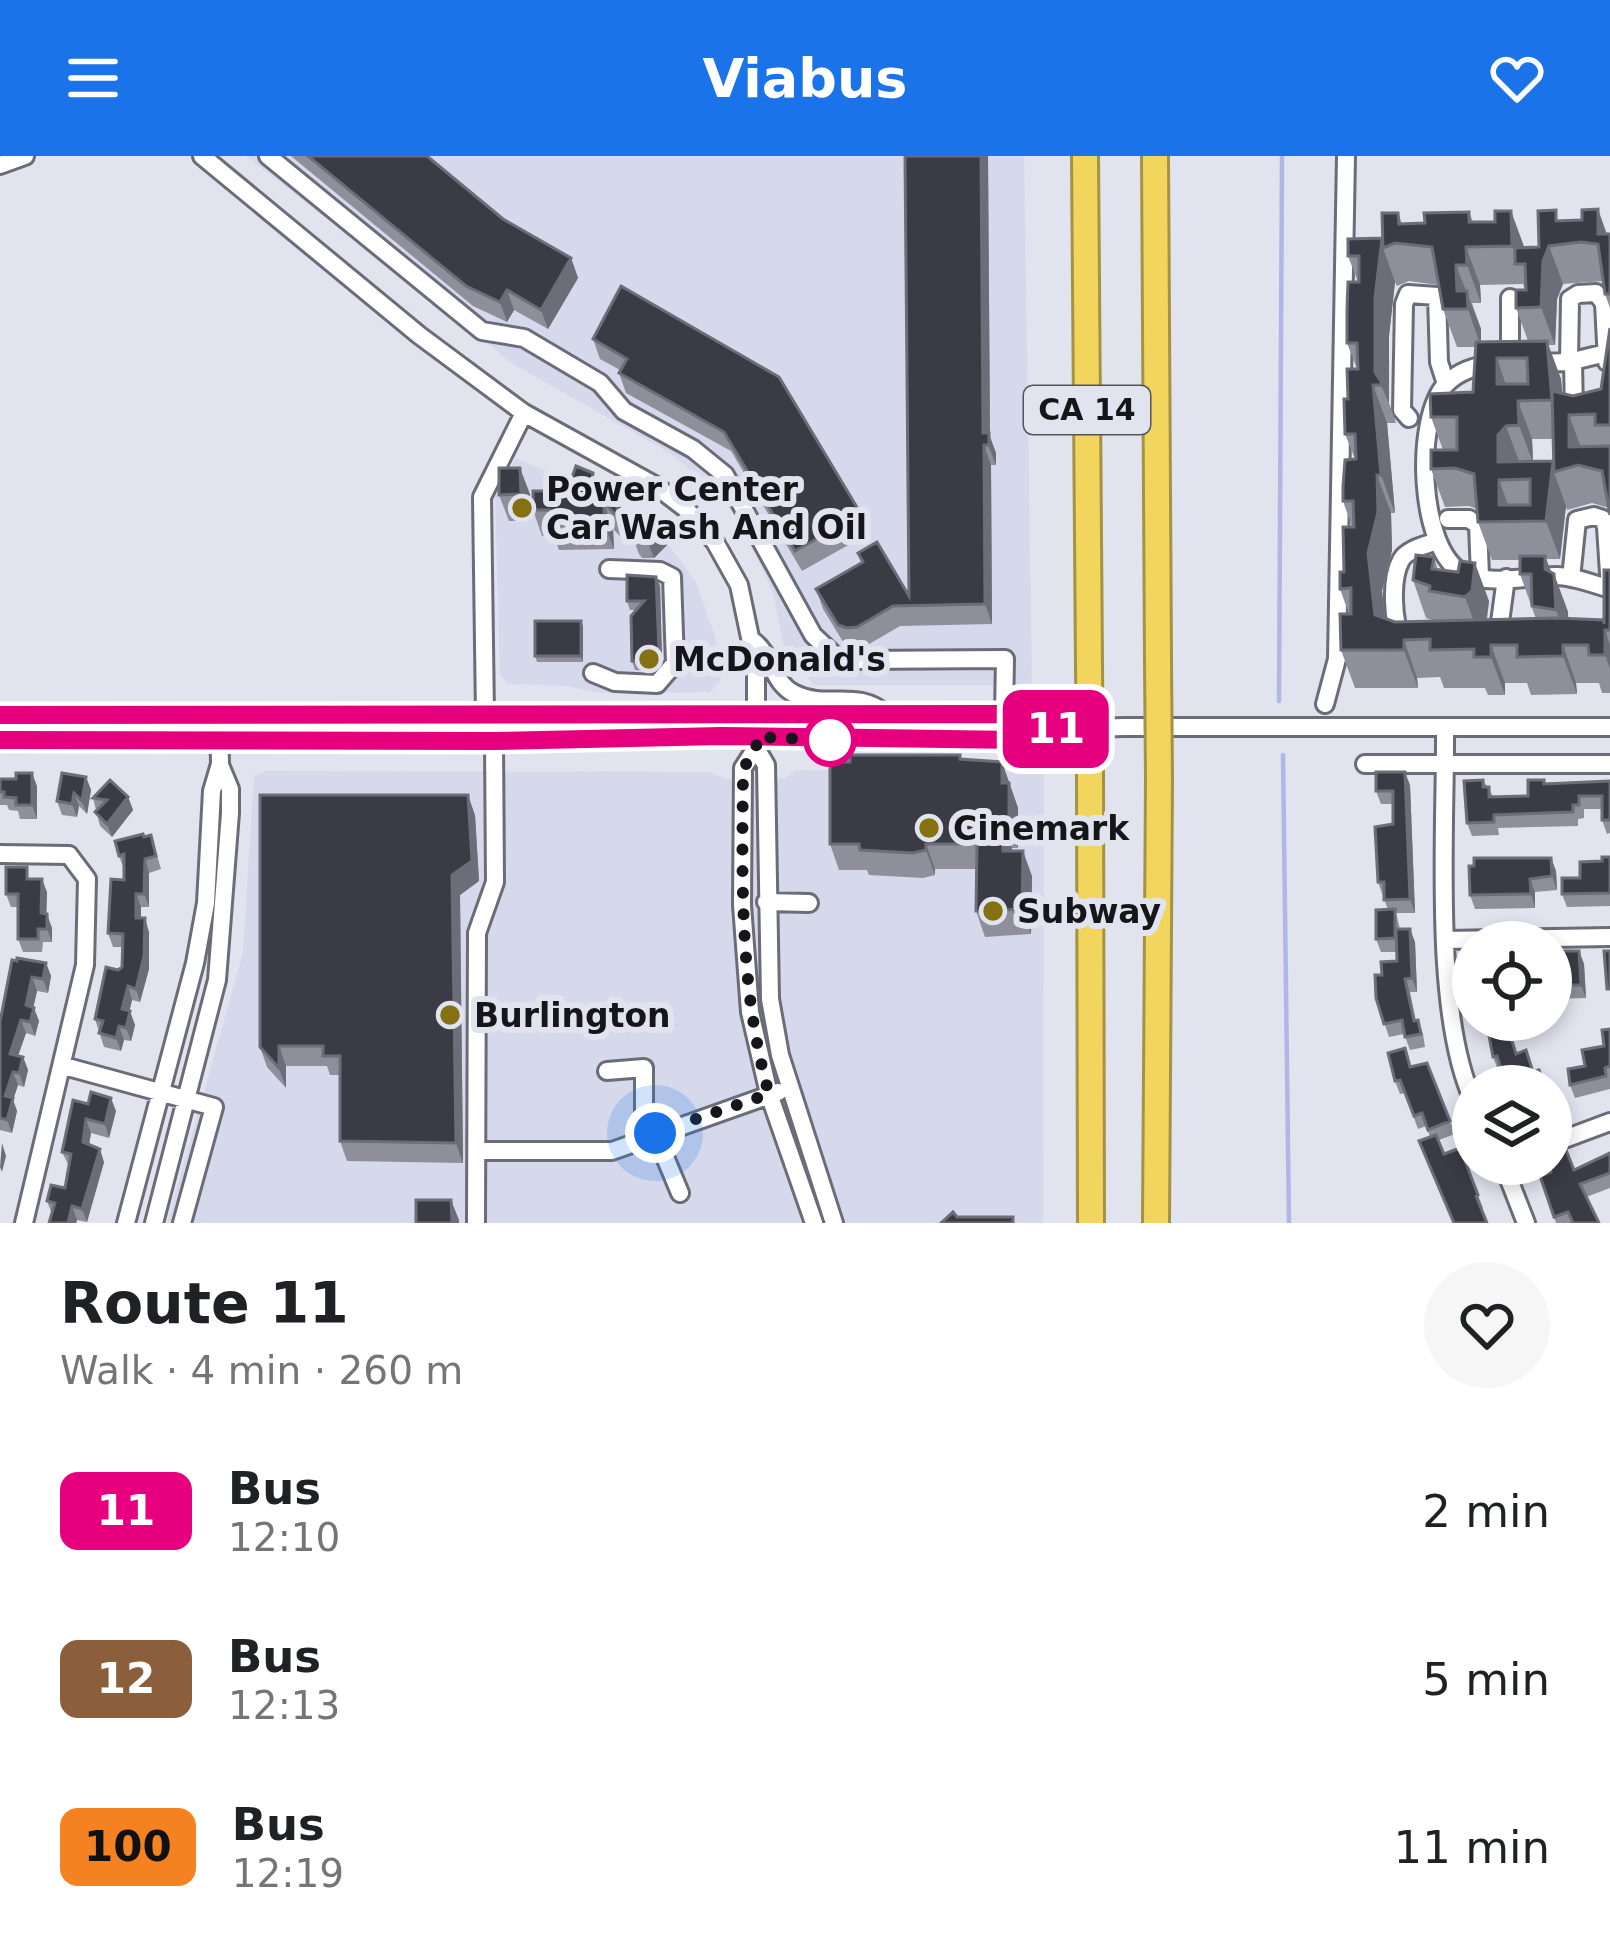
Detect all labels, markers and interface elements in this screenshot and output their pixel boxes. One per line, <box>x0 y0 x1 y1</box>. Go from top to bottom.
icon: menu <box>60 45 126 111</box>
icon: heart <box>1484 45 1550 111</box>
text: Viabus <box>702 47 908 110</box>
road number: CA 14 <box>1024 386 1150 434</box>
place label: Power Center Car Wash And Oil <box>546 470 867 547</box>
marker: Power Center Car Wash And Oil <box>509 495 535 521</box>
place label: McDonald's <box>673 640 886 679</box>
marker: McDonald's <box>636 646 662 672</box>
line badge: 11 <box>1002 690 1110 768</box>
text: 11 <box>1027 704 1085 753</box>
unlabelled marker <box>805 715 855 765</box>
place label: Cinemark <box>953 809 1130 848</box>
marker: Cinemark <box>916 815 942 841</box>
place label: Subway <box>1017 892 1161 931</box>
marker: Subway <box>980 898 1006 924</box>
map controls <box>1452 921 1572 1185</box>
button: locate <box>1452 921 1572 1041</box>
place label: Burlington <box>474 996 671 1035</box>
marker: Burlington <box>437 1002 463 1028</box>
button: layers <box>1452 1065 1572 1185</box>
your location <box>625 1103 685 1163</box>
button: heart <box>1424 1262 1550 1388</box>
text: Route 11 <box>60 1270 349 1336</box>
text: Walk · 4 min · 260 m <box>60 1348 463 1393</box>
text: Bus <box>228 1462 321 1515</box>
text: 2 min <box>1422 1485 1550 1538</box>
text: 11 <box>97 1486 155 1535</box>
text: 12:10 <box>228 1515 340 1560</box>
text: Bus <box>228 1630 321 1683</box>
text: 5 min <box>1422 1653 1550 1706</box>
text: 12 <box>97 1654 155 1703</box>
text: 12:13 <box>228 1683 340 1728</box>
text: Bus <box>232 1798 325 1851</box>
text: 11 min <box>1394 1821 1550 1874</box>
text: 100 <box>84 1822 172 1871</box>
text: 12:19 <box>232 1851 344 1896</box>

